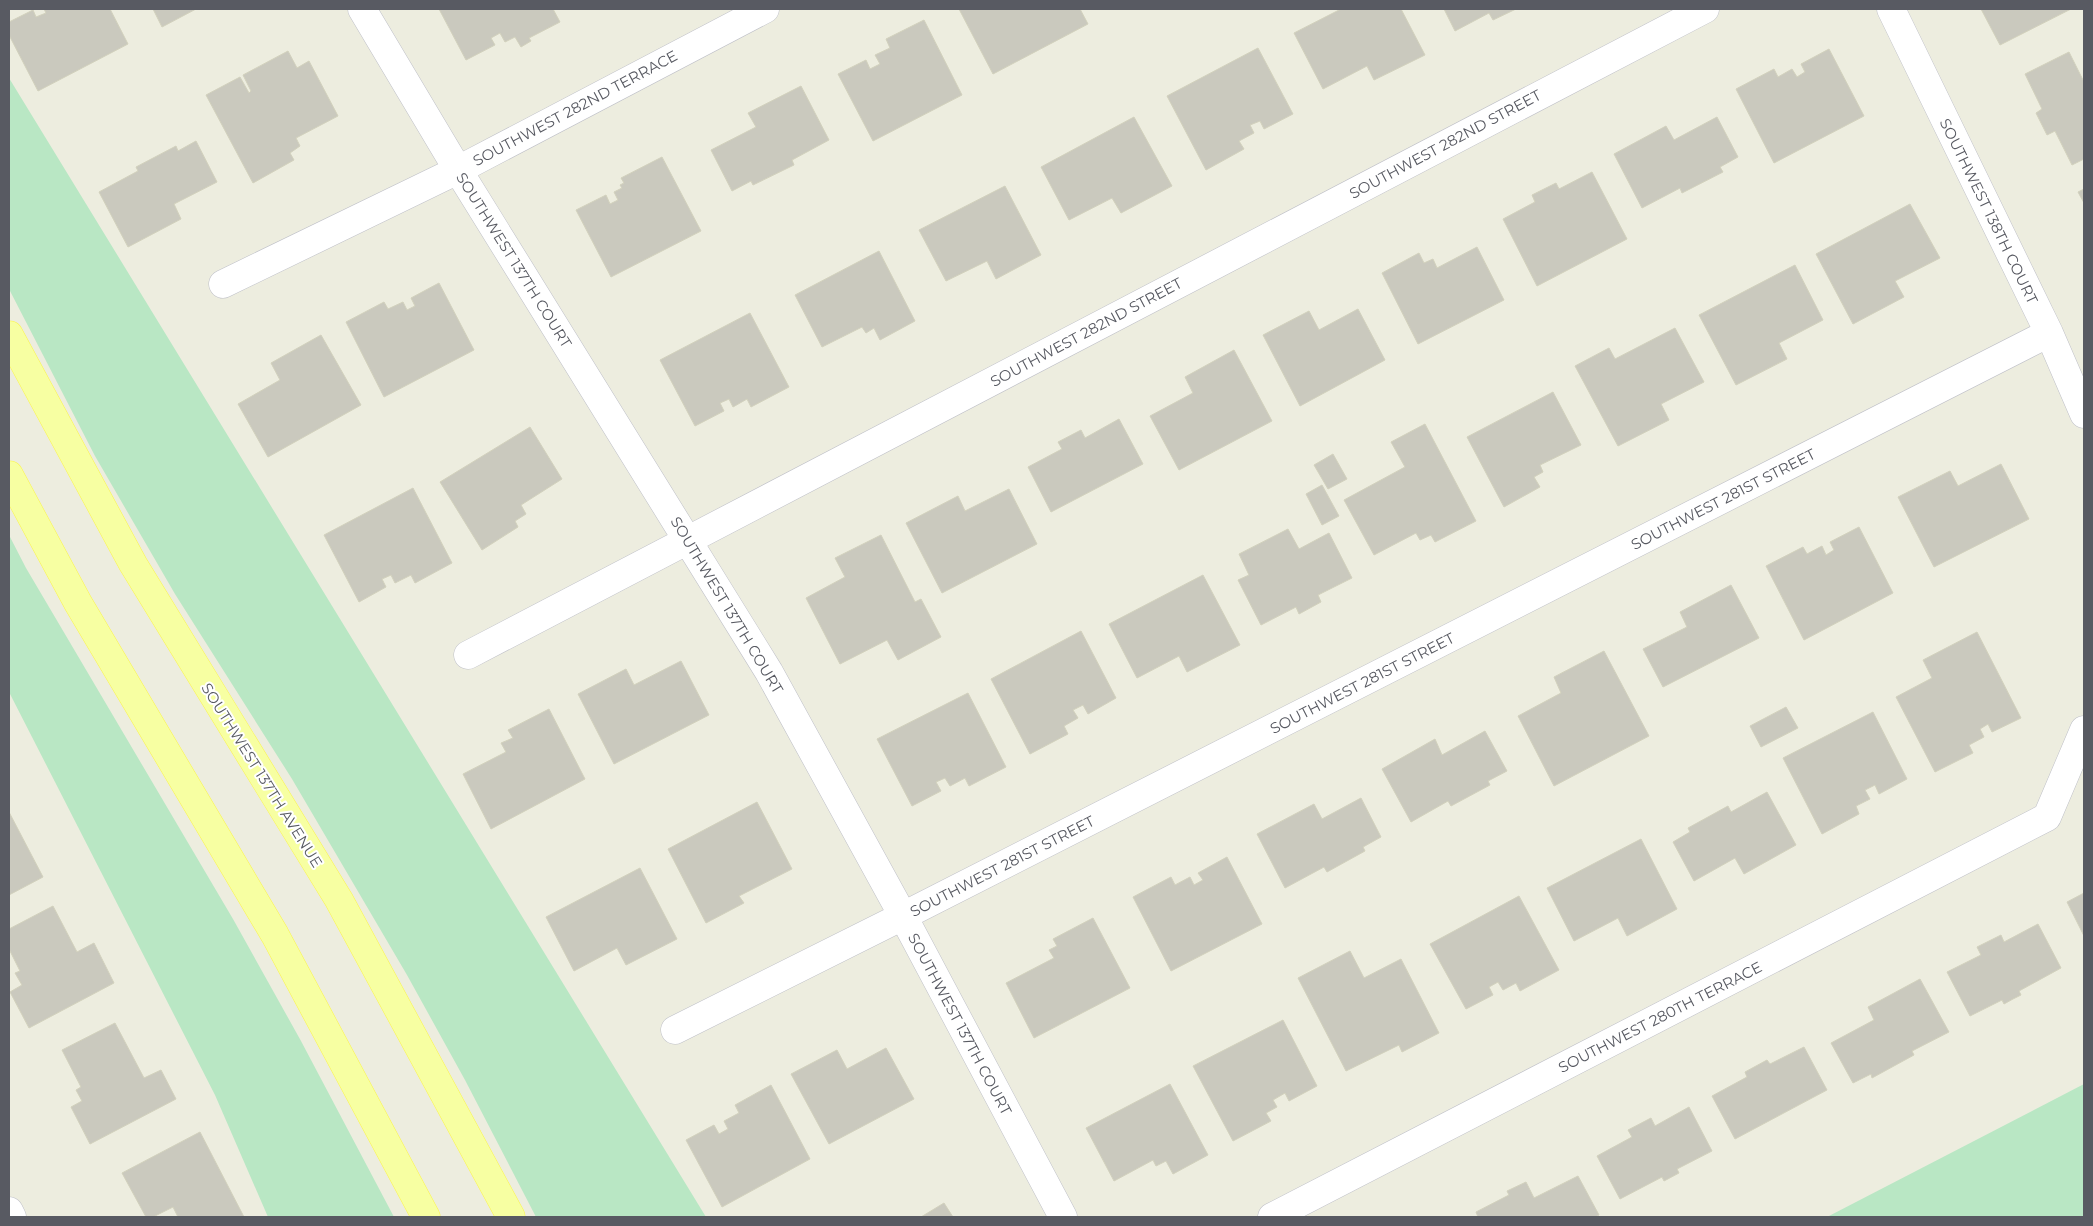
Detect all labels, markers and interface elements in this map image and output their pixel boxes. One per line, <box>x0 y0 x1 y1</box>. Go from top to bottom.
street label: SOUTHWEST 282ND TERRACE <box>469 46 681 170</box>
street label: SOUTHWEST 282ND STREET <box>1346 85 1544 203</box>
street label: SOUTHWEST 138TH COURT <box>1936 115 2042 307</box>
street label: SOUTHWEST 137TH COURT <box>452 169 576 352</box>
street label: SOUTHWEST 282ND STREET <box>987 273 1185 391</box>
street label: SOUTHWEST 281ST STREET <box>1628 444 1819 554</box>
street label: SOUTHWEST 137TH COURT <box>667 513 788 697</box>
street label: SOUTHWEST 281ST STREET <box>1267 628 1458 738</box>
street label: SOUTHWEST 137TH AVENUE <box>197 679 327 871</box>
street label: SOUTHWEST 281ST STREET <box>907 811 1098 921</box>
street label: SOUTHWEST 137TH COURT <box>904 930 1016 1119</box>
street label: SOUTHWEST 280TH TERRACE <box>1555 957 1765 1077</box>

